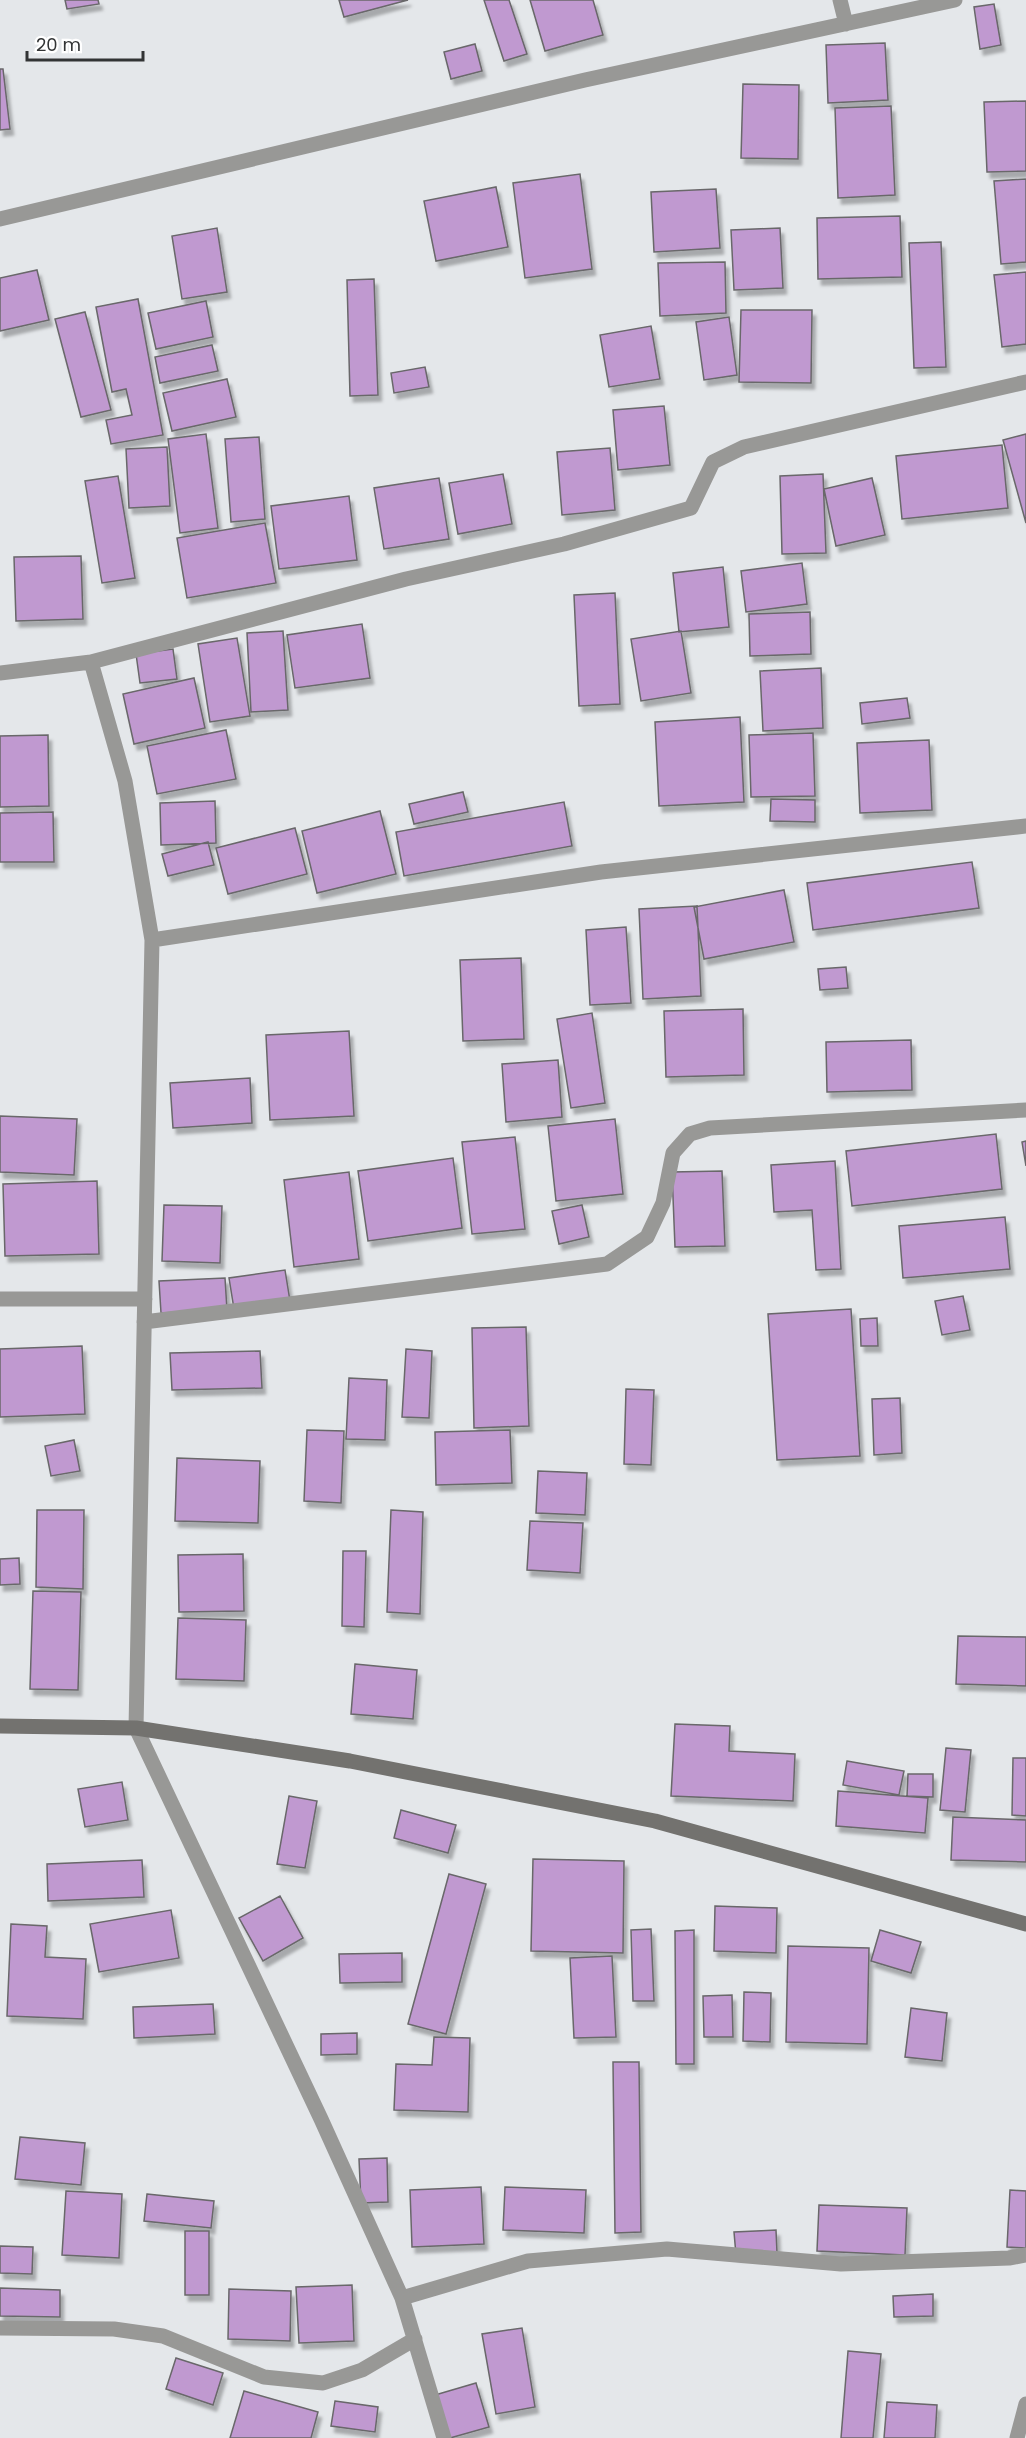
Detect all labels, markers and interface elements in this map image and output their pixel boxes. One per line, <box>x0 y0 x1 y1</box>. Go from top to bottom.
scale bar <box>27 24 142 62</box>
text: 20 m <box>36 32 81 57</box>

